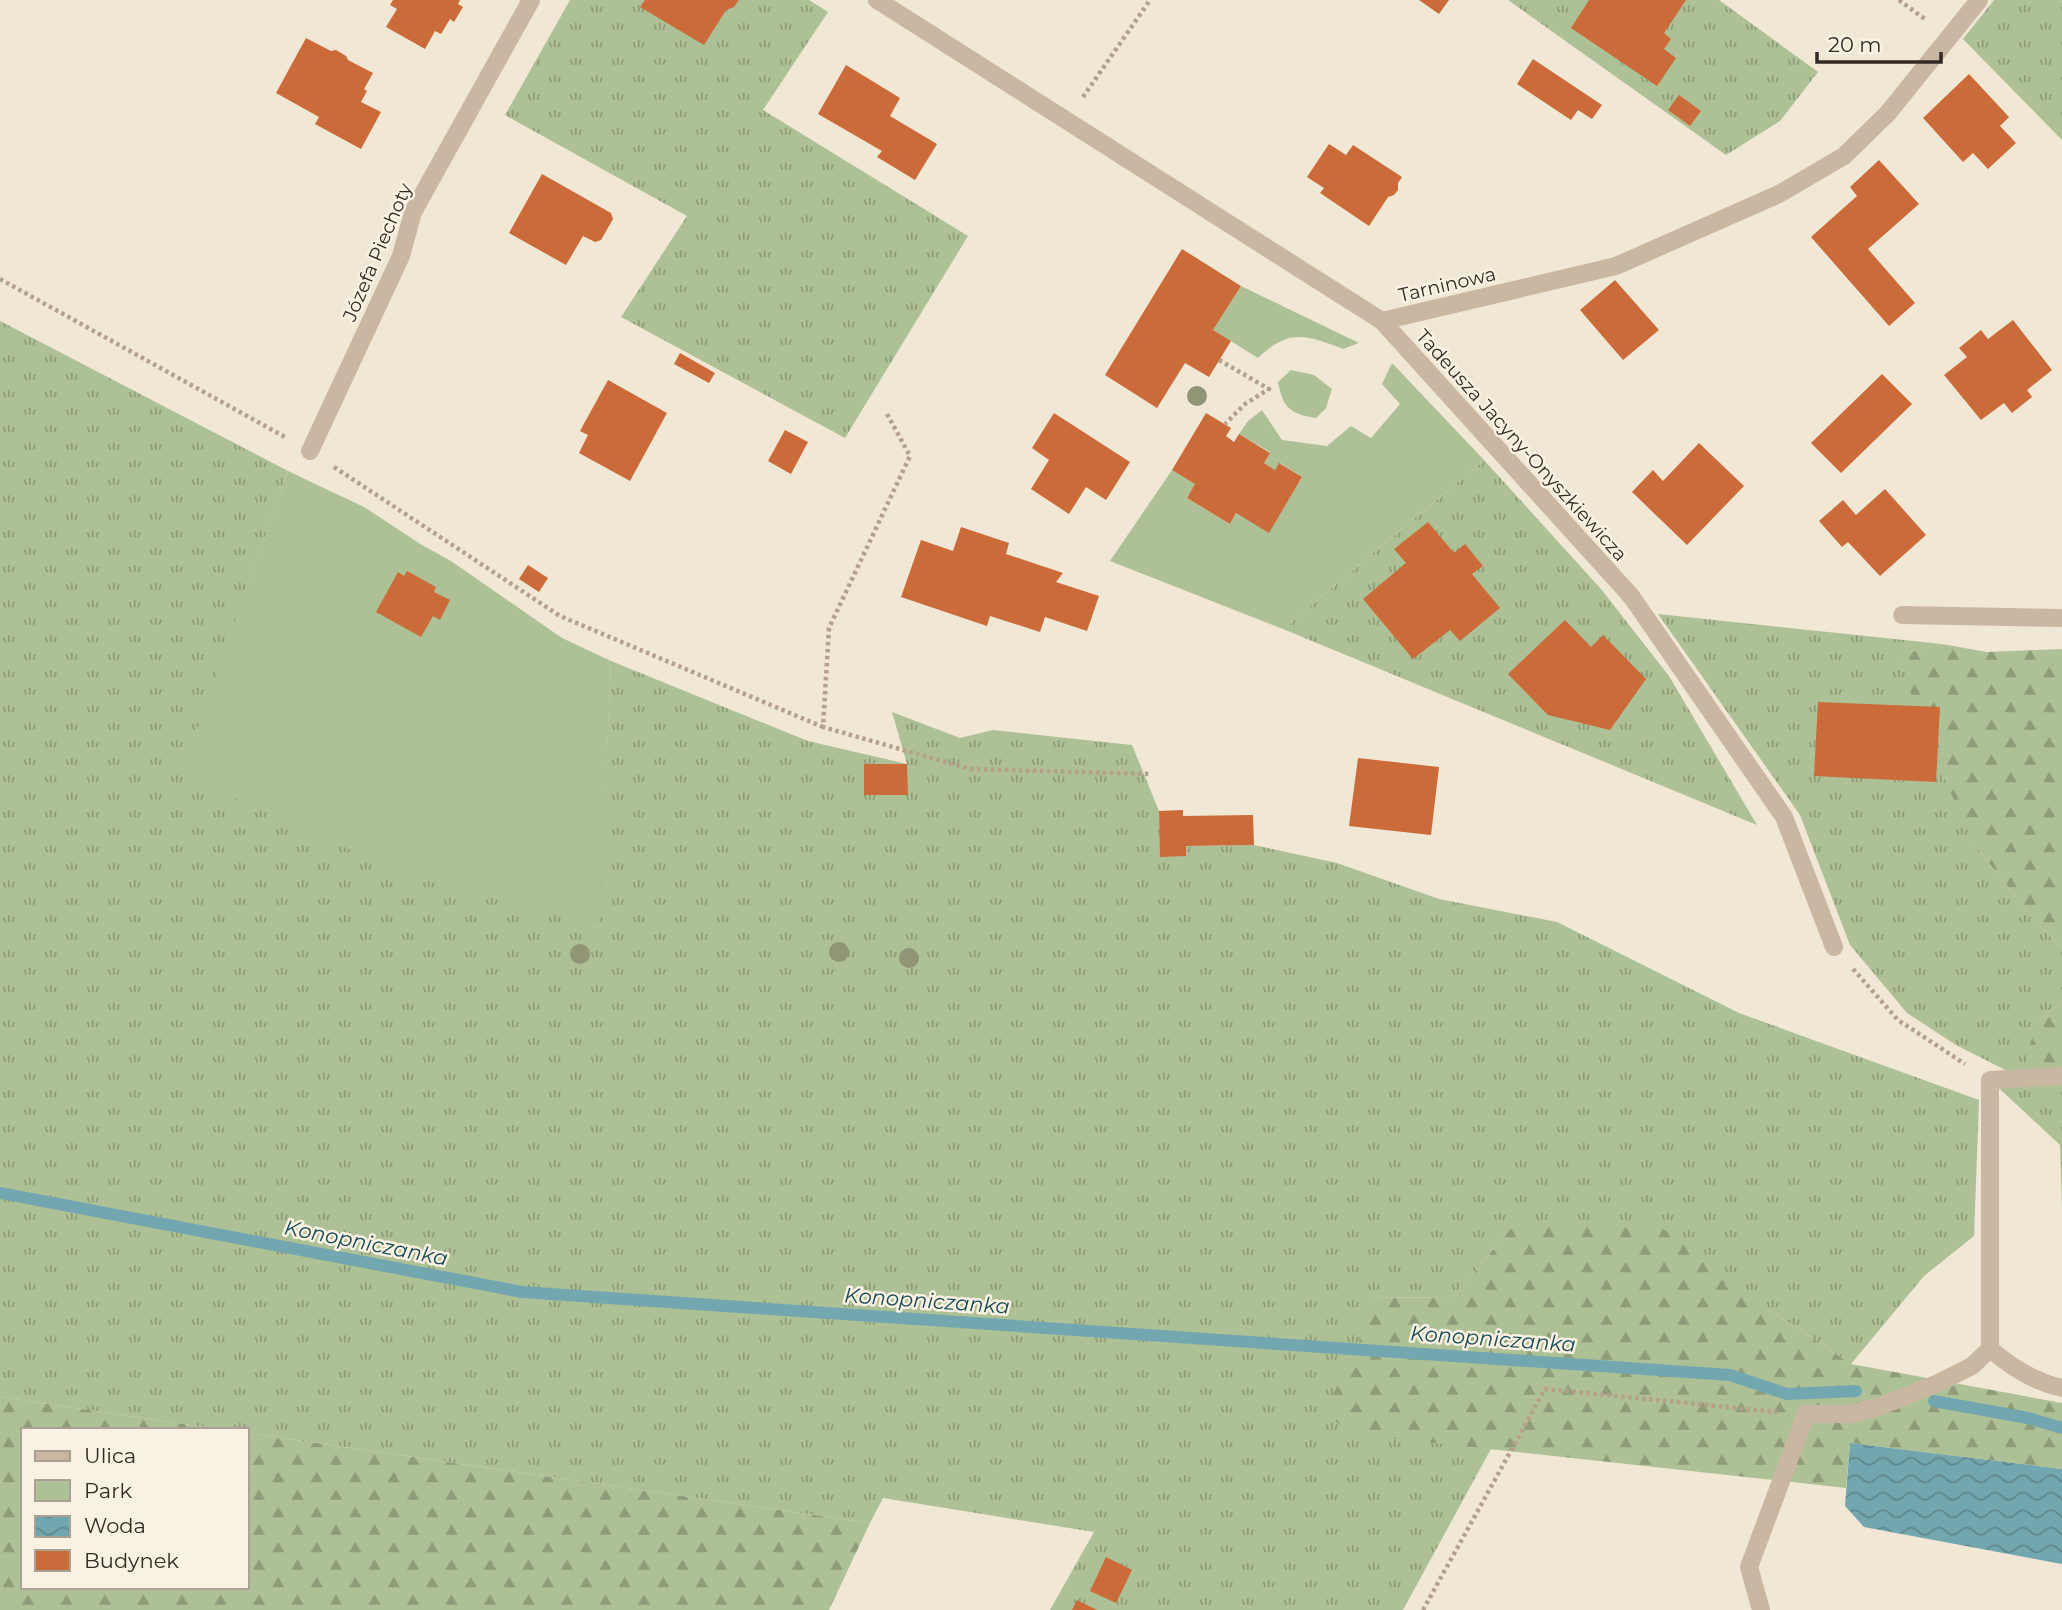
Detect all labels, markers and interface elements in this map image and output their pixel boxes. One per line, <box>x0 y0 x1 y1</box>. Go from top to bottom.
scale bar <box>1817 21 1941 65</box>
text: 20 m <box>1828 32 1882 57</box>
street label: Józefa Piechoty <box>338 179 417 326</box>
street label: Tarninowa <box>1396 262 1498 307</box>
street label: Tadeusza Jacyny-Onyszkiewicza <box>1411 325 1632 566</box>
water label: Konopniczanka <box>282 1214 450 1271</box>
water label: Konopniczanka <box>843 1282 1011 1319</box>
water label: Konopniczanka <box>1409 1320 1577 1357</box>
legend <box>21 1428 248 1589</box>
text: Ulica <box>84 1443 136 1468</box>
text: Park <box>84 1478 132 1503</box>
text: Woda <box>84 1513 146 1538</box>
text: Budynek <box>84 1548 179 1573</box>

